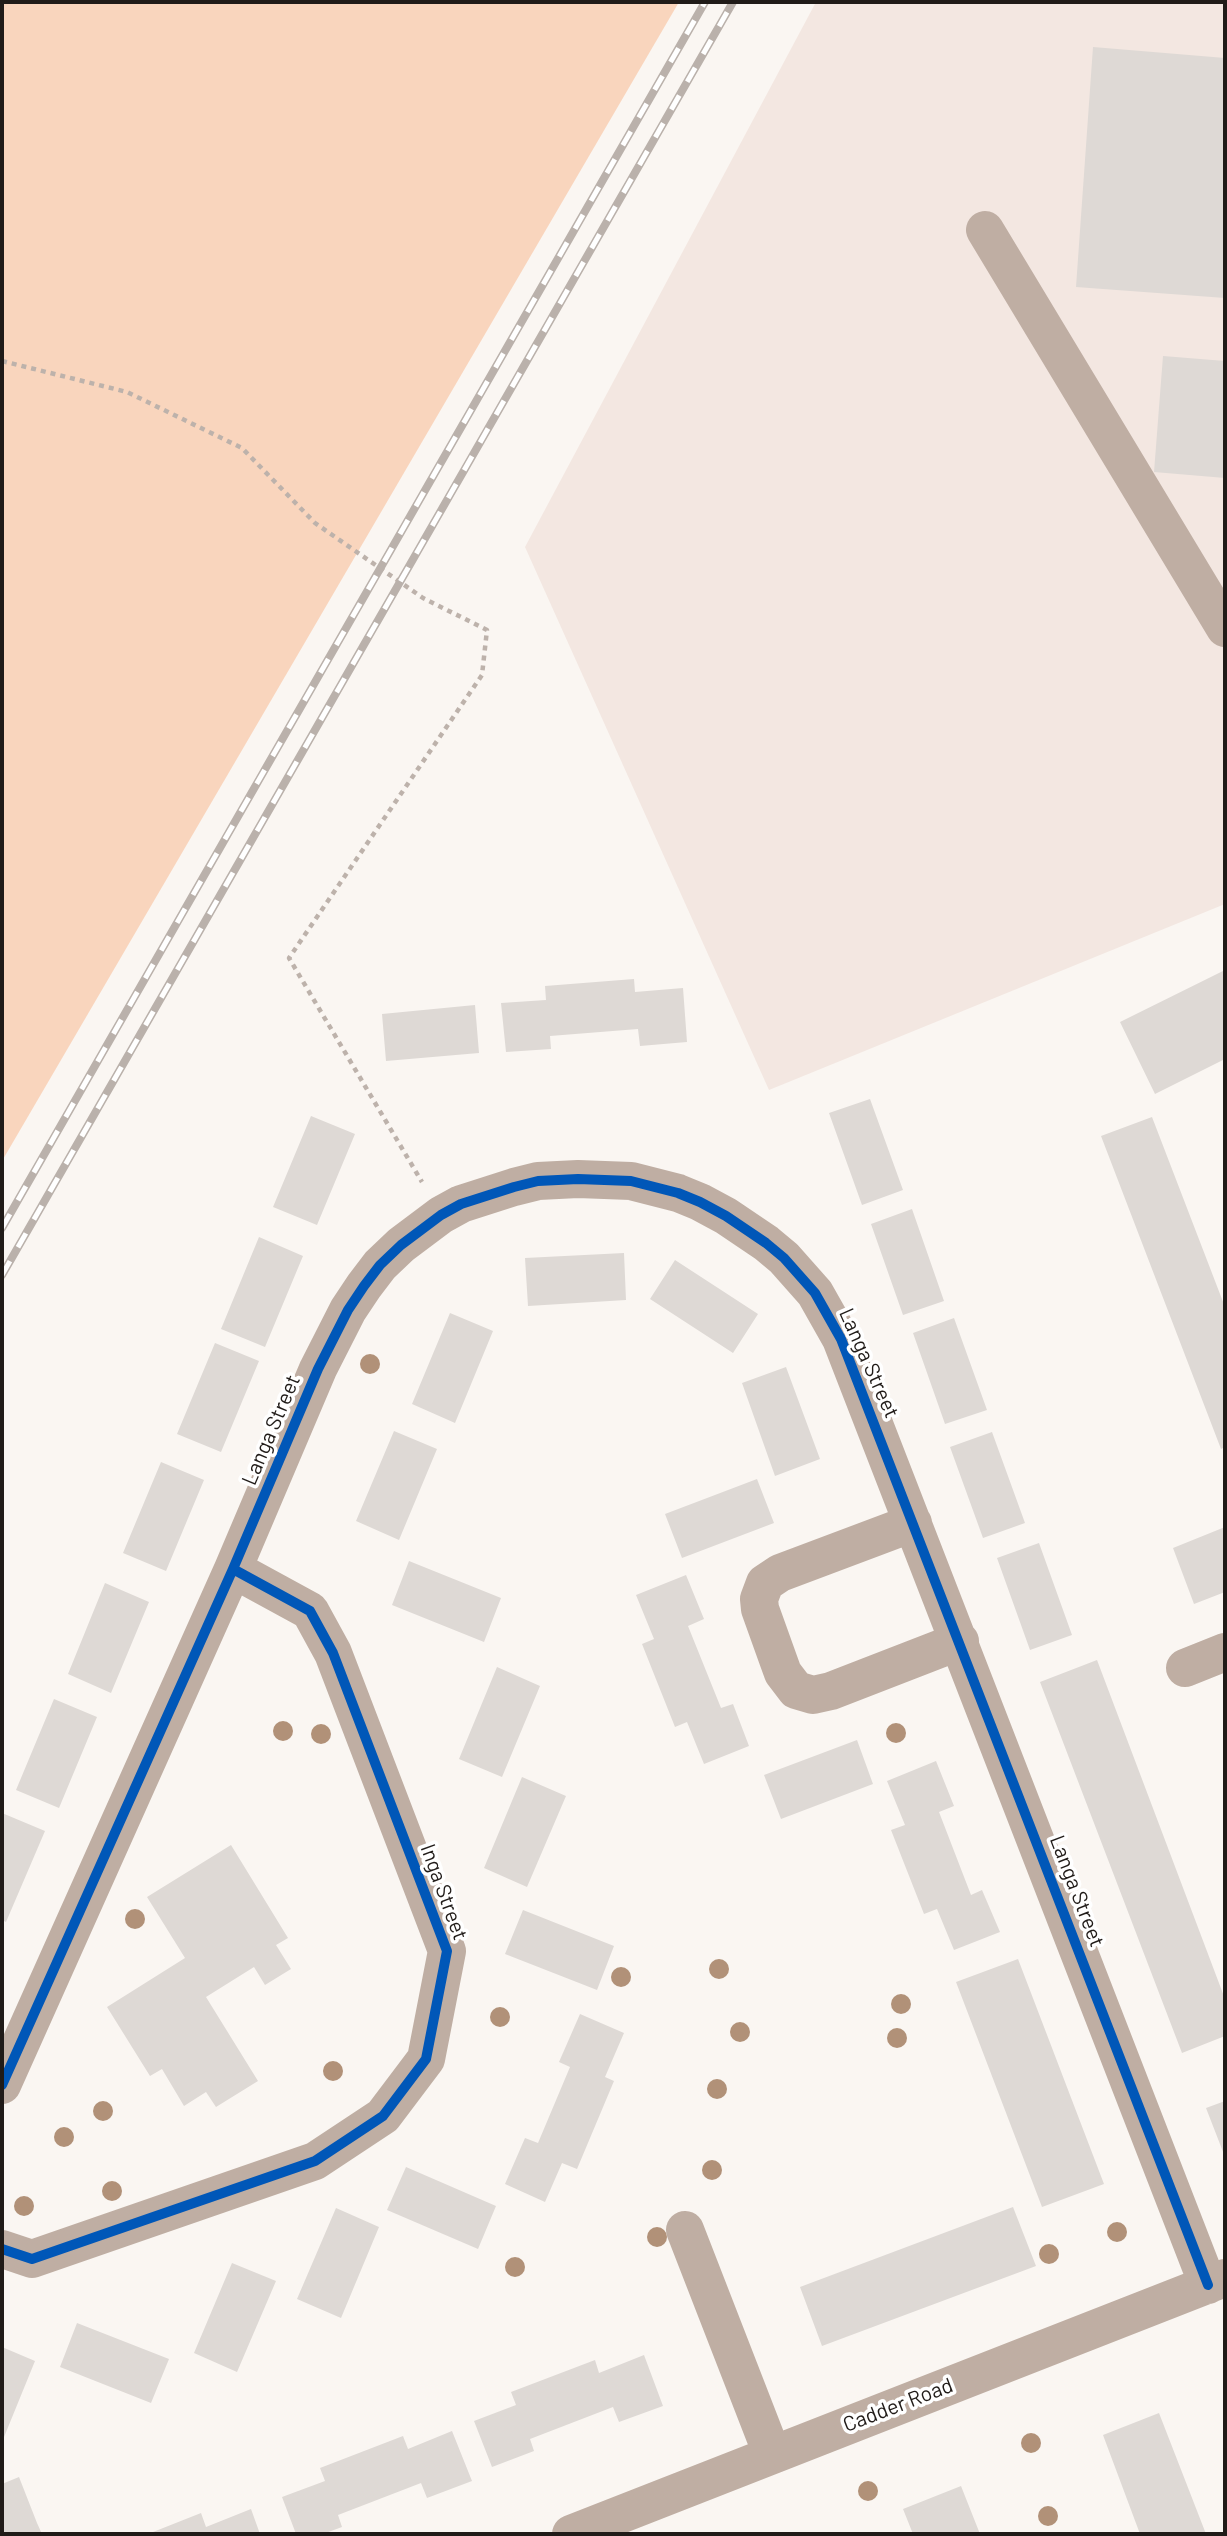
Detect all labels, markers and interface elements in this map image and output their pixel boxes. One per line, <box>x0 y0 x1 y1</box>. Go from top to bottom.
street label: Langa Street <box>834 1304 904 1422</box>
street label: Langa Street <box>236 1371 306 1489</box>
street label: Langa Street <box>1044 1832 1110 1950</box>
street label: Inga Street <box>415 1841 473 1943</box>
street label: Cadder Road <box>839 2372 957 2438</box>

